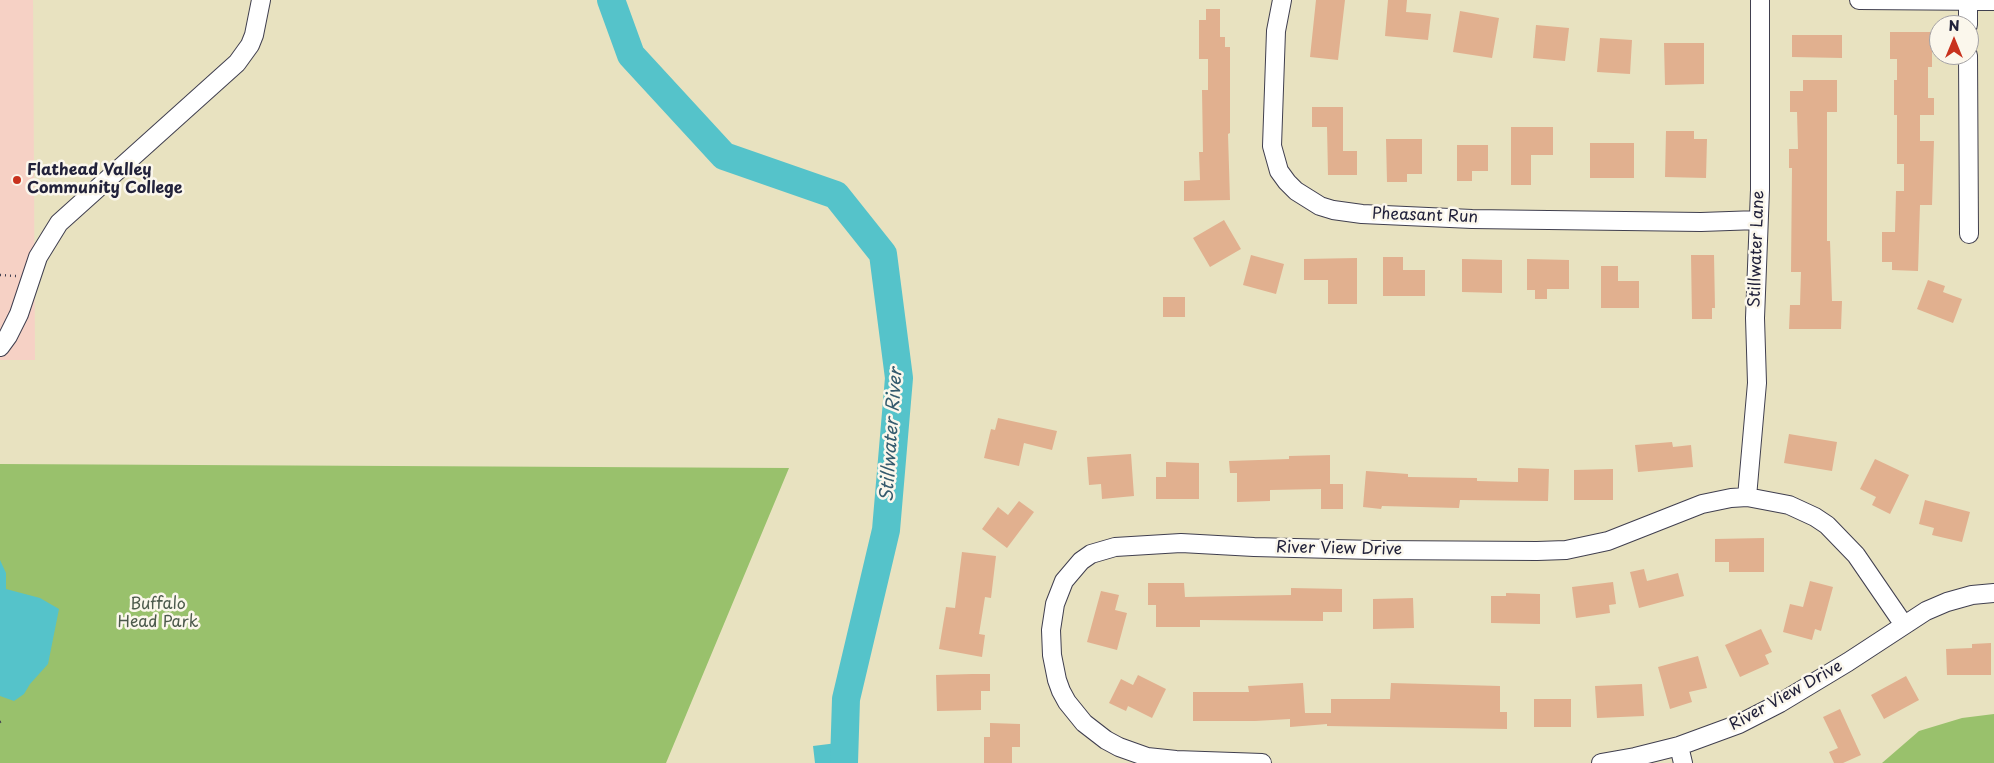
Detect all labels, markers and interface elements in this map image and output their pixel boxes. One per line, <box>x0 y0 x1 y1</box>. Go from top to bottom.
north arrow <box>1929 15 1979 65</box>
text: N <box>1948 15 1960 36</box>
place label: Flathead Valley Community College <box>27 161 183 199</box>
marker: Flathead Valley Community College <box>11 174 23 186</box>
street label: Stillwater Lane <box>1745 190 1769 308</box>
street label: Pheasant Run <box>1372 205 1478 227</box>
water label: Stillwater River <box>877 367 907 503</box>
street label: River View Drive <box>1276 538 1402 560</box>
park label: Buffalo Head Park <box>118 595 198 633</box>
street label: River View Drive <box>1726 657 1846 735</box>

